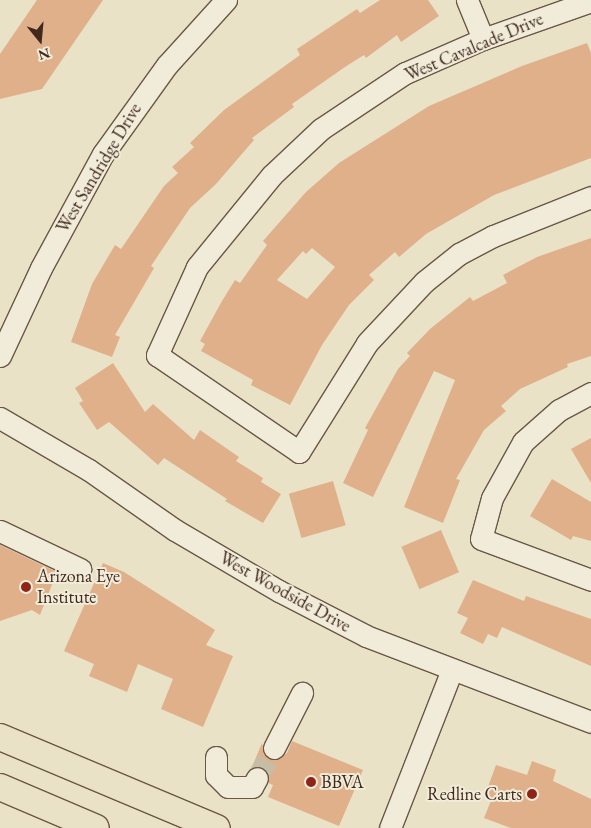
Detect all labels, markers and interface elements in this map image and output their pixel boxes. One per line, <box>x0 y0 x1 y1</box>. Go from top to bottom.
street label: West Cavalcade Drive <box>402 8 546 86</box>
north arrow <box>15 15 65 65</box>
text: N <box>36 44 52 65</box>
street label: West Sandridge Drive <box>52 99 146 237</box>
street label: West Woodside Drive <box>216 547 354 637</box>
place label: Arizona Eye Institute <box>37 566 120 608</box>
marker: Arizona Eye Institute <box>19 580 33 594</box>
place label: BBVA <box>321 771 364 793</box>
marker: BBVA <box>305 776 317 788</box>
place label: Redline Carts <box>427 783 522 805</box>
marker: Redline Carts <box>526 788 538 800</box>

